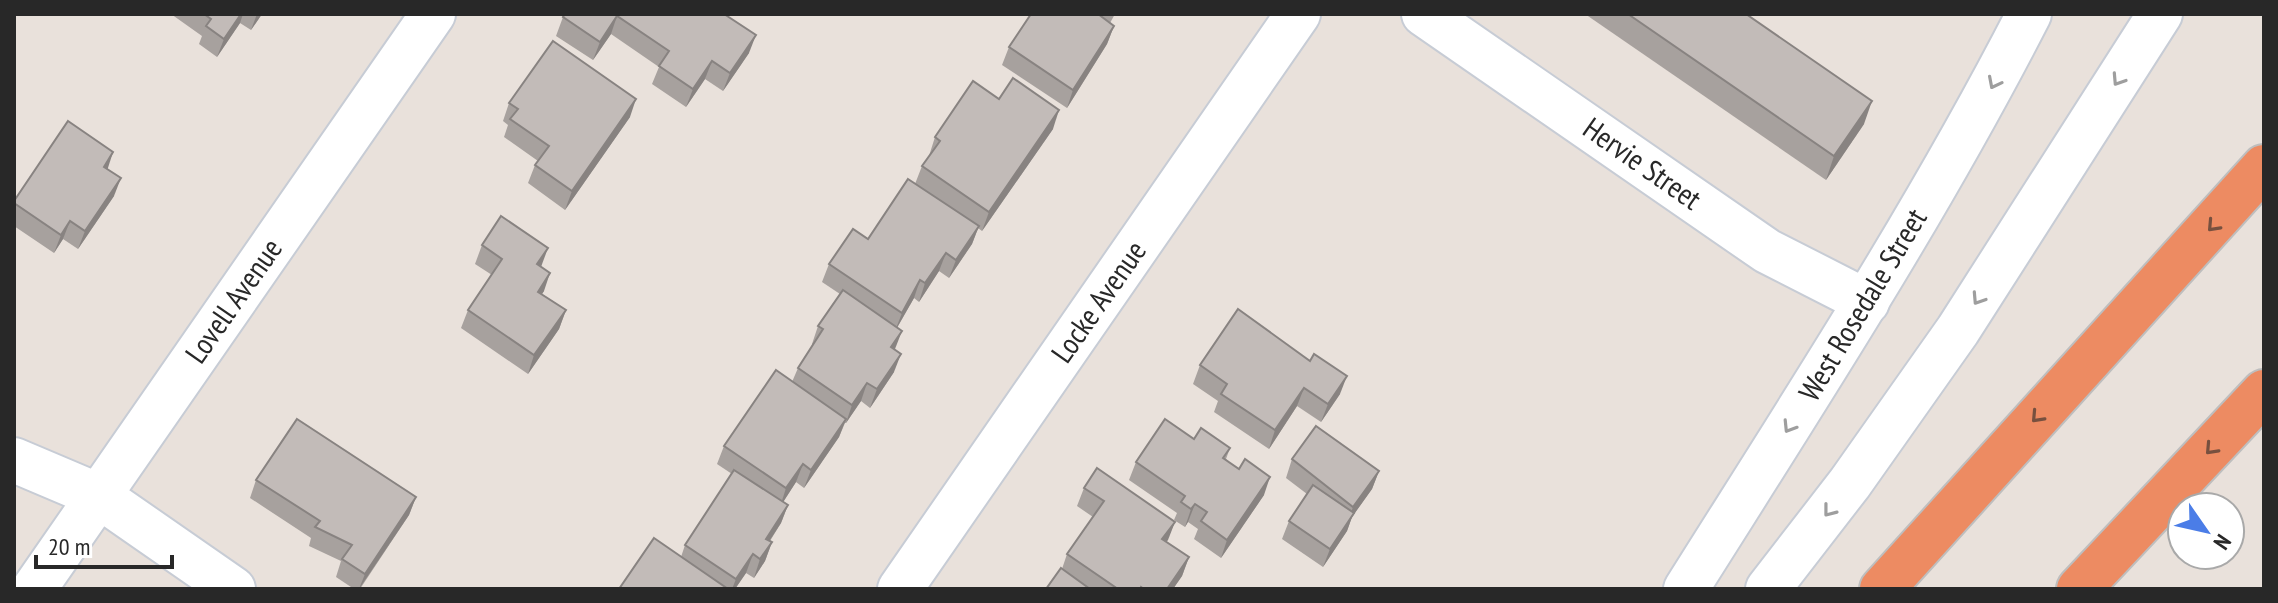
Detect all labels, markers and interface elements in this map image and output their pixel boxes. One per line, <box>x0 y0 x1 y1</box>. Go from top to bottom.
one-way arrow <box>2113 71 2128 86</box>
one-way arrow <box>1988 75 2003 90</box>
street label: Hervie Street <box>1576 108 1710 218</box>
street label: West Rosedale Street <box>1789 200 1935 408</box>
one-way arrow <box>2208 217 2223 231</box>
street label: Lovell Avenue <box>176 230 290 370</box>
street label: Locke Avenue <box>1042 233 1154 370</box>
one-way arrow <box>1973 290 1988 305</box>
one-way arrow <box>2032 407 2046 422</box>
one-way arrow <box>1783 418 1798 432</box>
one-way arrow <box>2205 440 2220 454</box>
north arrow <box>2166 491 2246 571</box>
one-way arrow <box>1824 502 1838 517</box>
scale bar <box>36 519 172 569</box>
text: N <box>2208 529 2238 555</box>
text: 20 m <box>48 531 90 562</box>

